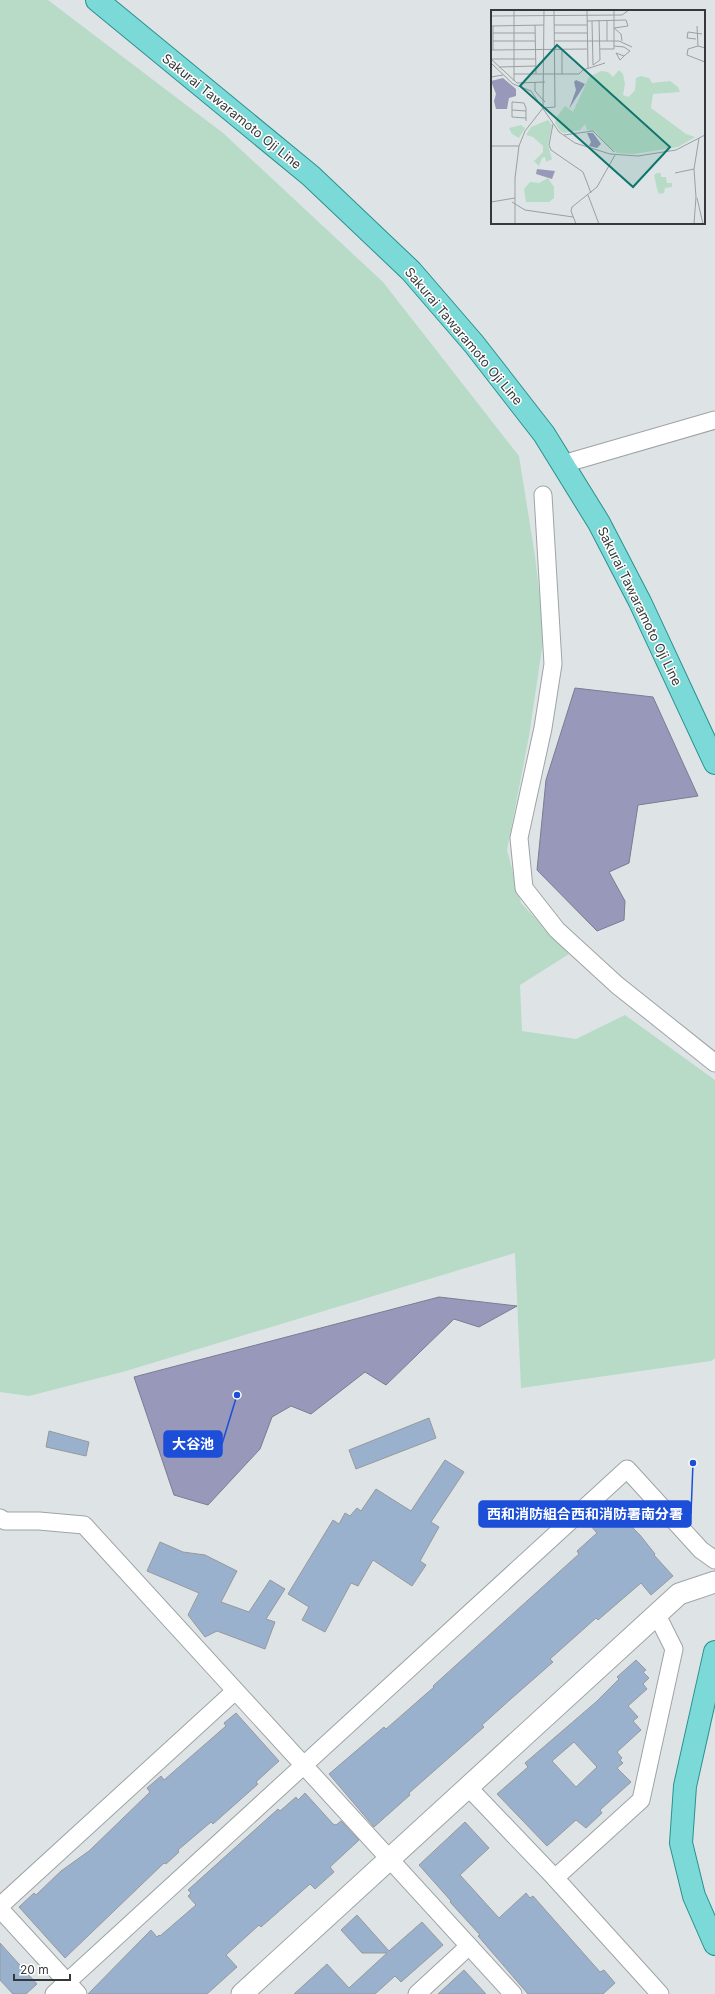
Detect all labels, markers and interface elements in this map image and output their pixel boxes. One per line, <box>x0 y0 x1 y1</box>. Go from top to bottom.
inset map <box>491 10 705 224</box>
street label: Sakurai Tawaramoto Oji Line <box>159 50 305 172</box>
street label: Sakurai Tawaramoto Oji Line <box>402 264 526 408</box>
street label: Sakurai Tawaramoto Oji Line <box>595 524 685 688</box>
callout: 大谷池 <box>164 1431 222 1457</box>
text: 大谷池 <box>172 1435 214 1452</box>
callout: 西和消防組合西和消防署南分署 <box>479 1501 691 1527</box>
text: 西和消防組合西和消防署南分署 <box>487 1505 683 1522</box>
scale bar <box>14 1956 70 1982</box>
text: 20 m <box>20 1962 49 1977</box>

